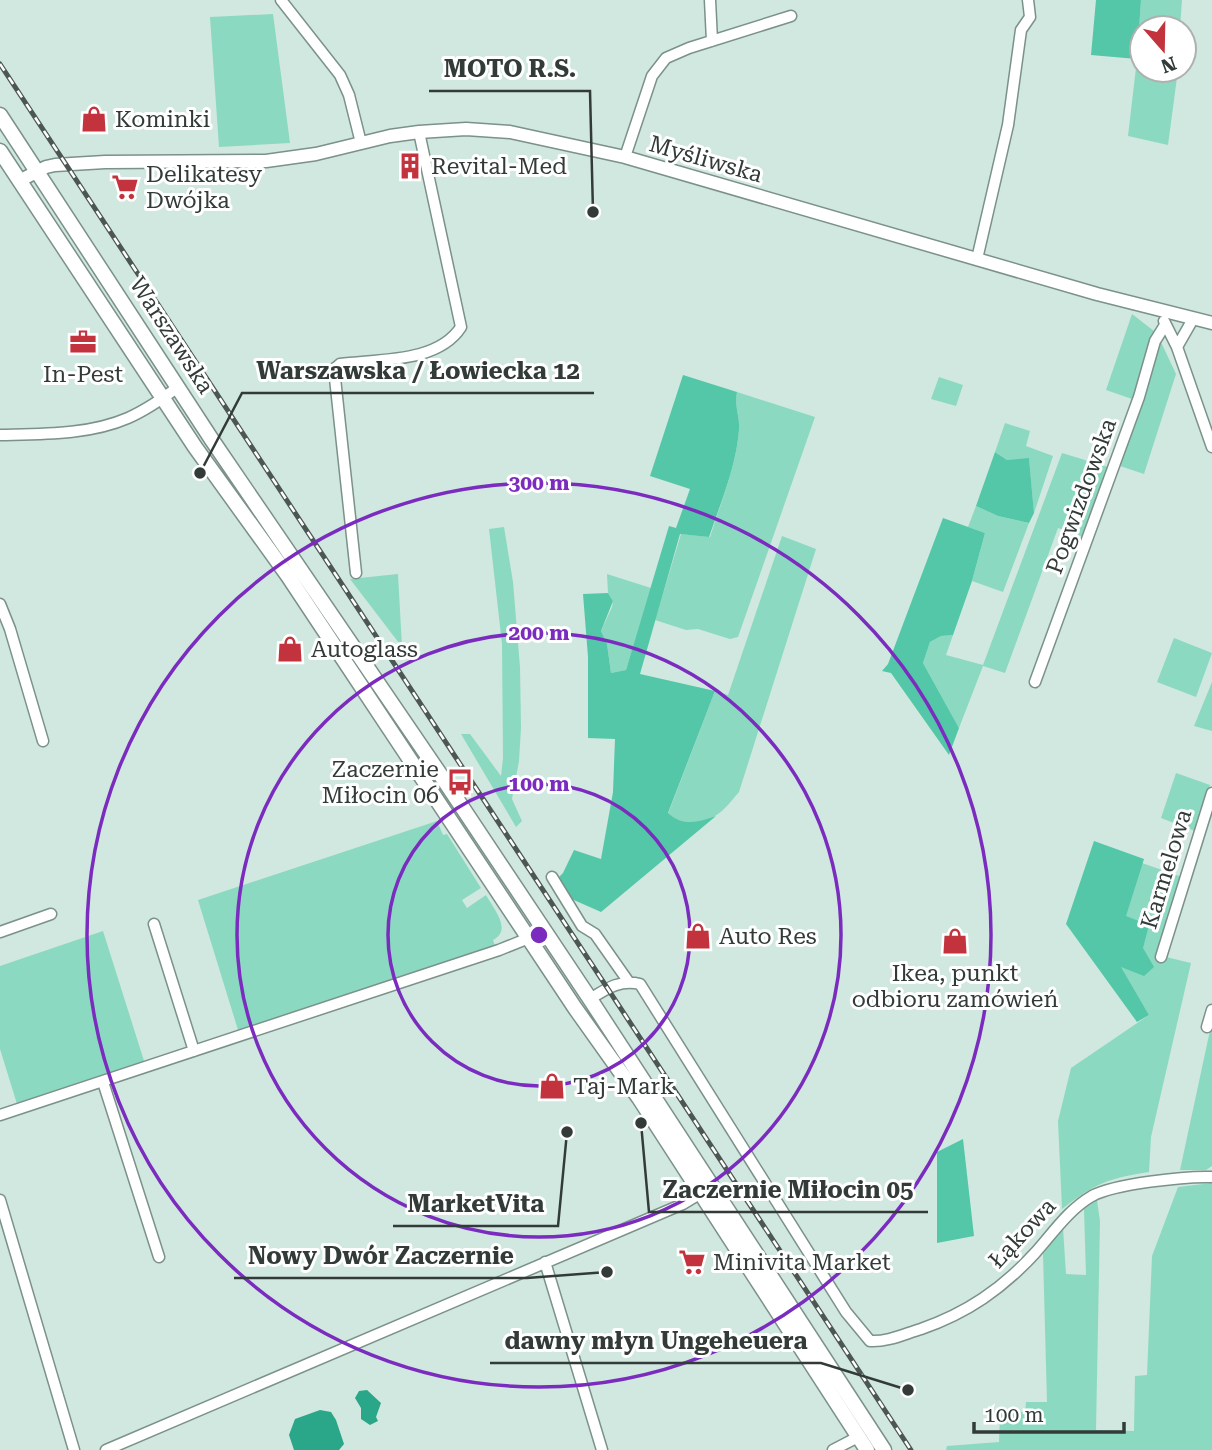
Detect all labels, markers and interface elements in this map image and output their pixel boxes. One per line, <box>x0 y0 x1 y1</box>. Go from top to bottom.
north arrow <box>1128 14 1198 84</box>
callout: MOTO R.S. <box>429 46 590 91</box>
text: N <box>1157 51 1179 78</box>
text: MOTO R.S. <box>444 55 576 83</box>
shop icon: Kominki <box>79 104 109 134</box>
place label: Kominki <box>115 106 210 133</box>
street label: Myśliwska <box>646 130 766 189</box>
building icon: Revital-Med <box>395 151 425 181</box>
place label: Revital-Med <box>431 153 567 180</box>
place label: Delikatesy Dwójka <box>146 161 262 214</box>
supermarket icon: Delikatesy Dwójka <box>110 172 140 202</box>
street label: Warszawska <box>124 272 220 399</box>
office icon: In-Pest <box>68 327 98 357</box>
callout: Warszawska / Łowiecka 12 <box>242 348 594 393</box>
text: Warszawska / Łowiecka 12 <box>256 357 580 385</box>
place label: In-Pest <box>43 361 123 388</box>
street label: Pogwizdowska <box>1041 414 1122 577</box>
text: 300 m <box>509 471 569 495</box>
text: 200 m <box>509 621 569 645</box>
shop icon: Autoglass <box>275 634 305 664</box>
place label: Autoglass <box>311 636 418 663</box>
place label: Zaczernie Miłocin 06 <box>322 756 439 809</box>
bus stop icon: Zaczernie Miłocin 06 <box>445 767 475 797</box>
text: 100 m <box>509 772 569 796</box>
street label: Karmelowa <box>1135 806 1198 932</box>
shop icon: Auto Res <box>683 921 713 951</box>
centre of rings <box>527 923 551 947</box>
place label: Auto Res <box>719 923 817 950</box>
shop icon: Ikea, punkt odbioru zamówień <box>940 926 970 956</box>
place label: Ikea, punkt odbioru zamówień <box>852 960 1058 1013</box>
shop icon: Taj-Mark <box>537 1071 567 1101</box>
place label: Taj-Mark <box>573 1073 675 1100</box>
callout: Zaczernie Miłocin 05 <box>649 1167 928 1212</box>
text: Zaczernie Miłocin 05 <box>662 1176 914 1204</box>
callout: MarketVita <box>393 1181 558 1226</box>
text: MarketVita <box>408 1190 544 1218</box>
street label: Łąkowa <box>983 1192 1062 1274</box>
callout: Nowy Dwór Zaczernie <box>234 1233 527 1278</box>
text: Nowy Dwór Zaczernie <box>248 1242 514 1270</box>
supermarket icon: Minivita Market <box>677 1247 707 1277</box>
place label: Minivita Market <box>713 1249 891 1276</box>
callout: dawny młyn Ungeheuera <box>490 1318 821 1363</box>
text: dawny młyn Ungeheuera <box>504 1327 808 1355</box>
scale bar <box>974 1390 1124 1434</box>
text: 100 m <box>984 1403 1044 1427</box>

